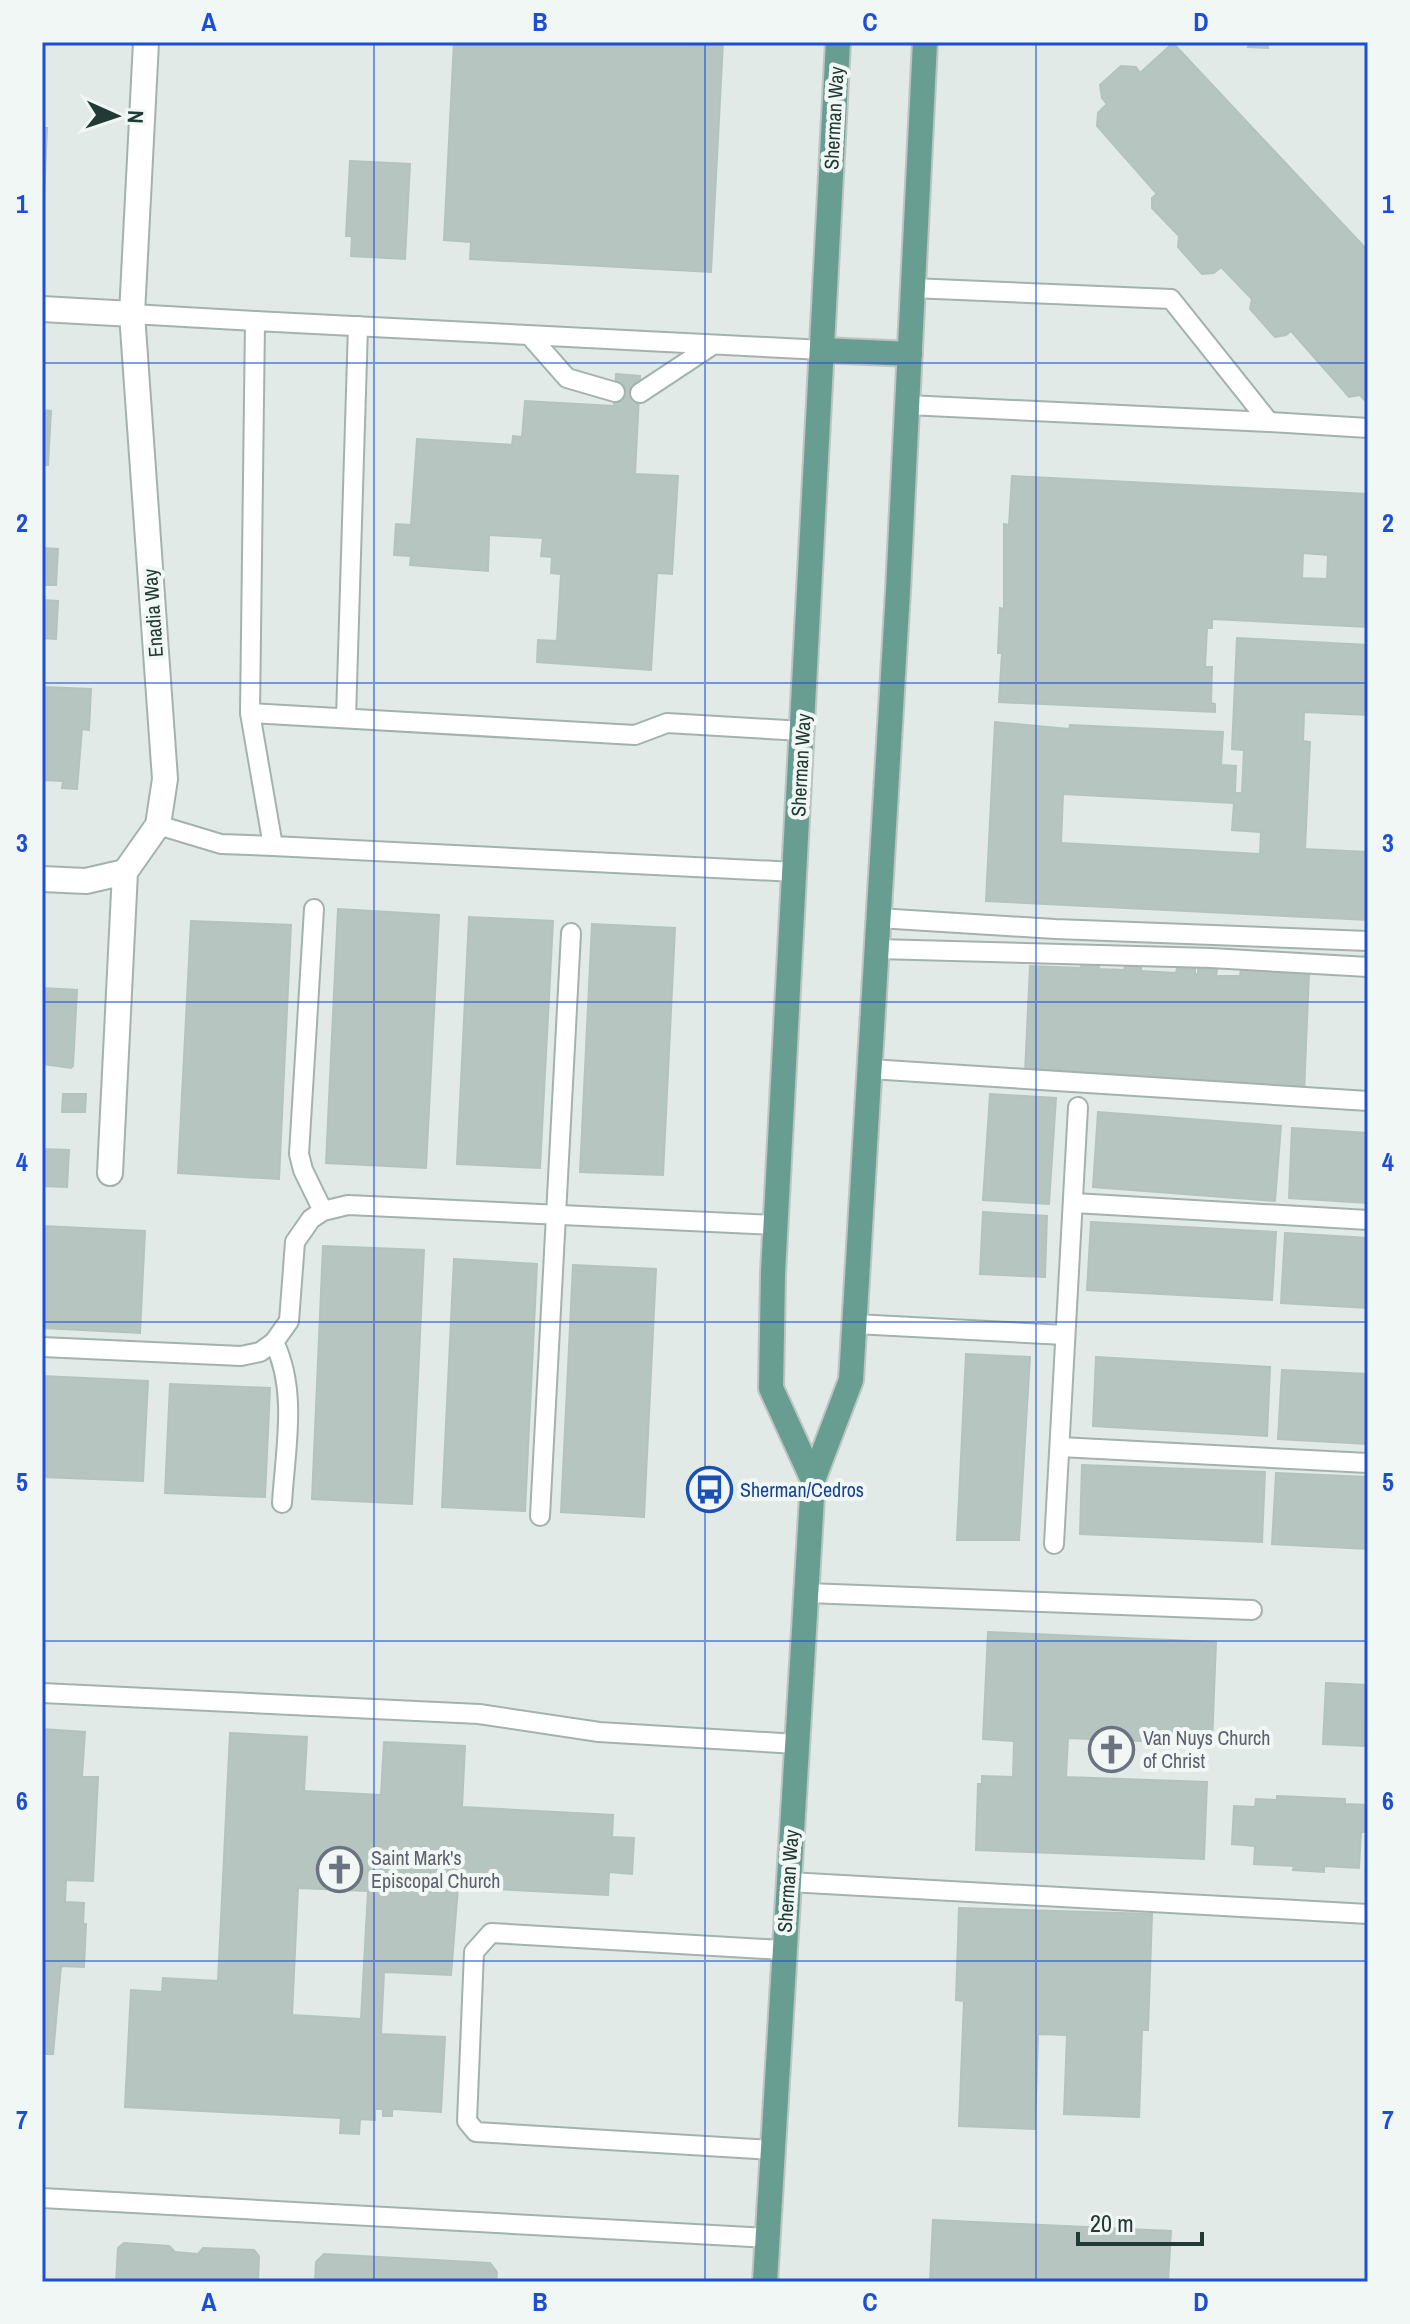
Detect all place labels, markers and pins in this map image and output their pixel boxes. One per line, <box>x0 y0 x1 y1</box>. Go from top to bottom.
bus stop icon: Sherman/Cedros <box>685 1466 733 1514</box>
place label: Sherman/Cedros <box>740 1476 864 1503</box>
place label: Van Nuys Church of Christ <box>1143 1724 1270 1774</box>
church icon: Van Nuys Church of Christ <box>1088 1726 1136 1774</box>
place label: Saint Mark's Episcopal Church <box>371 1844 500 1894</box>
church icon: Saint Mark's Episcopal Church <box>316 1845 364 1893</box>

